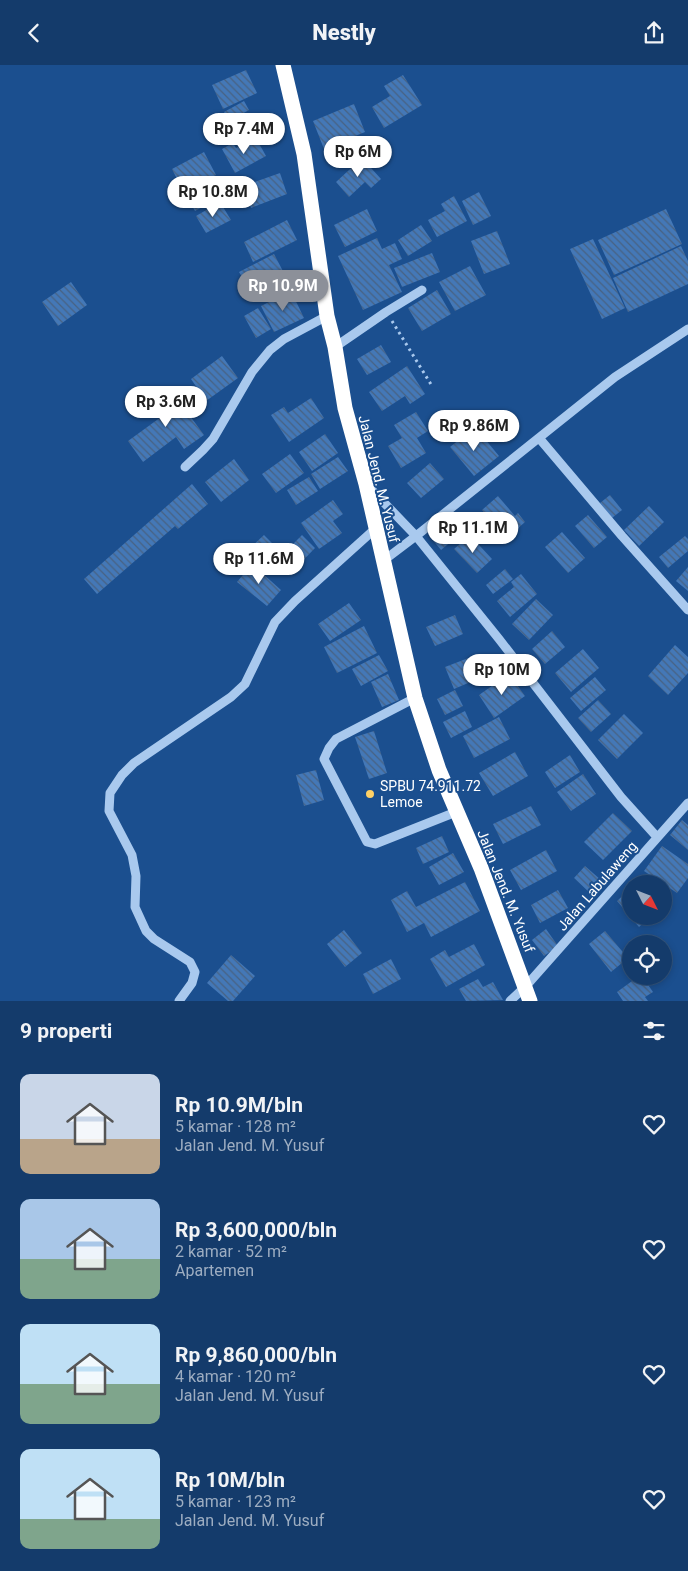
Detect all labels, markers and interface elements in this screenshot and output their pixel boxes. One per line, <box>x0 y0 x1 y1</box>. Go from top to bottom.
icon: back <box>20 19 48 47</box>
icon: share <box>640 19 668 47</box>
text: Nestly <box>312 20 376 45</box>
pin: Rp 7.4M <box>198 113 290 155</box>
text: Rp 7.4M <box>214 119 274 138</box>
pin: Rp 6M <box>323 135 393 178</box>
text: Rp 6M <box>335 142 381 161</box>
pin: Rp 10.8M <box>161 175 265 218</box>
text: Rp 10.8M <box>178 182 248 201</box>
pin: Rp 10.9M <box>231 269 335 312</box>
text: Rp 10.9M <box>248 276 318 295</box>
pin: Rp 3.6M <box>120 385 212 428</box>
text: Rp 3.6M <box>136 392 196 411</box>
pin: Rp 9.86M <box>422 409 526 452</box>
street label: Jalan Jend. M. Yusuf <box>355 414 403 544</box>
text: Rp 9.86M <box>439 416 509 435</box>
pin: Rp 11.1M <box>421 511 525 554</box>
text: Rp 11.1M <box>438 518 508 537</box>
pin: Rp 11.6M <box>207 543 311 585</box>
text: Rp 11.6M <box>224 549 294 568</box>
pin: Rp 10M <box>461 653 543 696</box>
text: Rp 10M <box>474 660 530 679</box>
place label: SPBU 74.911.72 Lemoe <box>380 778 481 810</box>
marker: SPBU 74.911.72 Lemoe <box>364 788 376 800</box>
street label: Jalan Jend. M. Yusuf <box>474 827 538 955</box>
street label: Jalan Labulaweng <box>554 838 640 934</box>
north arrow <box>622 875 672 925</box>
map controls <box>622 875 672 985</box>
button: locate <box>622 935 672 985</box>
icon: filters <box>640 1017 668 1045</box>
text: 9 properti <box>20 1019 112 1043</box>
text: Rp 10.9M/bln <box>175 1093 303 1117</box>
icon: home <box>60 1094 120 1154</box>
icon: heart <box>640 1110 668 1138</box>
text: 5 kamar · 128 m² <box>175 1117 296 1136</box>
text: Jalan Jend. M. Yusuf <box>175 1136 324 1155</box>
text: Rp 3,600,000/bln <box>175 1218 337 1242</box>
icon: home <box>60 1219 120 1279</box>
icon: heart <box>640 1235 668 1263</box>
text: 2 kamar · 52 m² <box>175 1242 287 1261</box>
text: Apartemen <box>175 1261 254 1280</box>
text: Rp 9,860,000/bln <box>175 1343 337 1367</box>
icon: home <box>60 1344 120 1404</box>
icon: heart <box>640 1360 668 1388</box>
text: 4 kamar · 120 m² <box>175 1367 296 1386</box>
text: Jalan Jend. M. Yusuf <box>175 1386 324 1405</box>
text: Rp 10M/bln <box>175 1468 285 1492</box>
icon: home <box>60 1469 120 1529</box>
icon: heart <box>640 1485 668 1513</box>
text: 5 kamar · 123 m² <box>175 1492 296 1511</box>
text: Jalan Jend. M. Yusuf <box>175 1511 324 1530</box>

